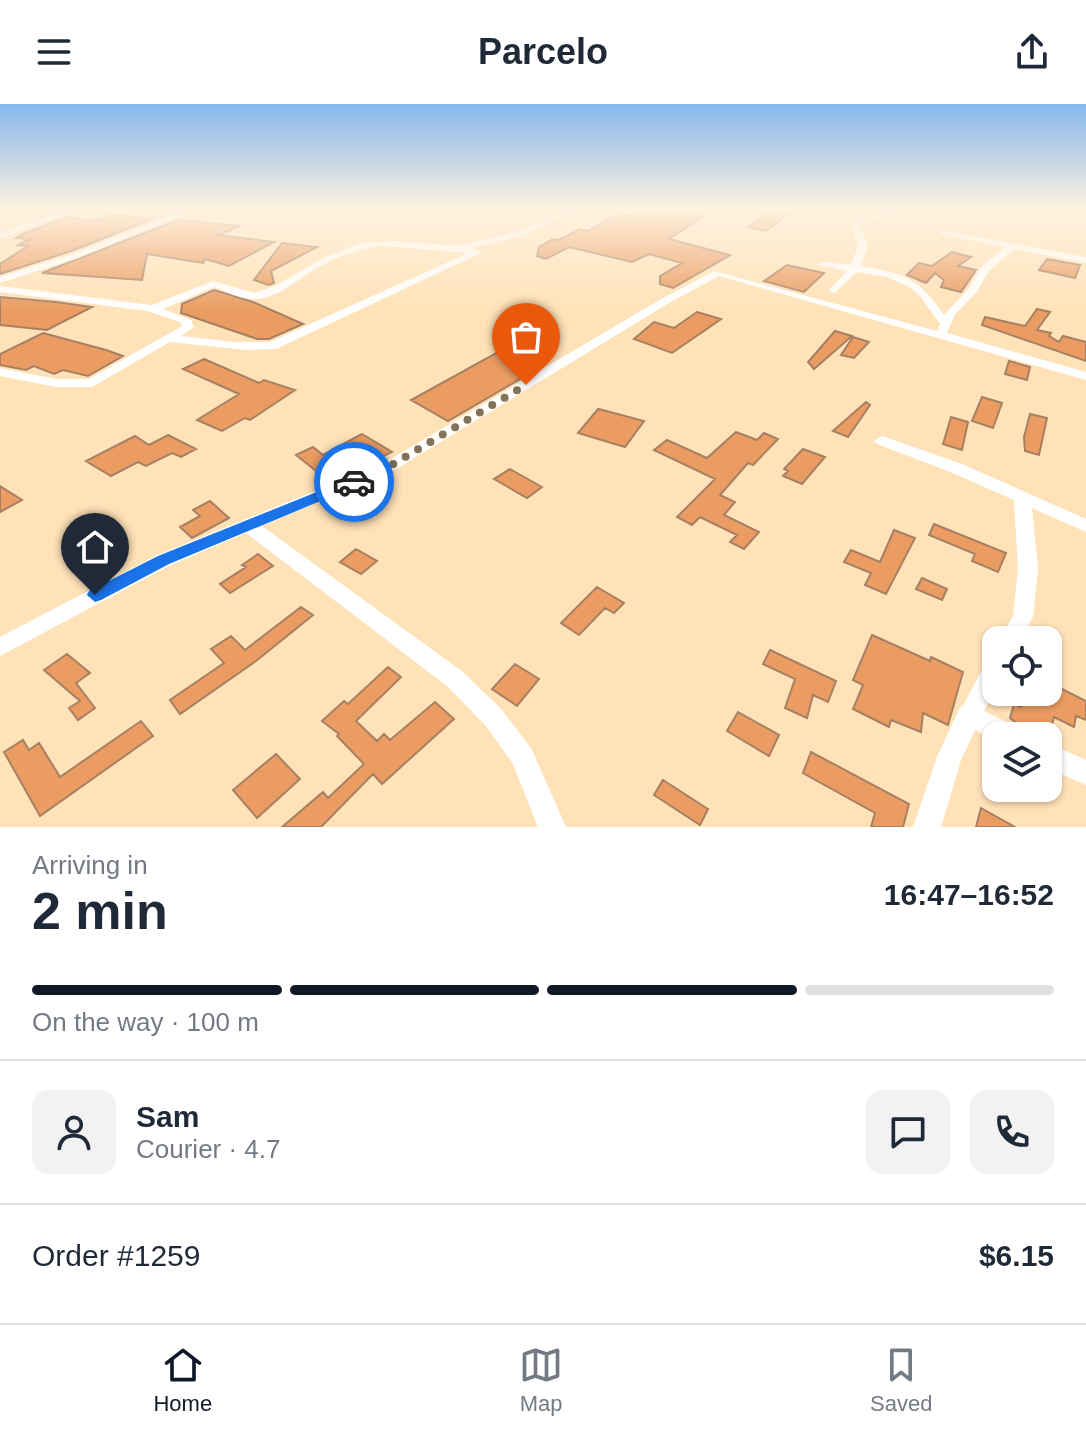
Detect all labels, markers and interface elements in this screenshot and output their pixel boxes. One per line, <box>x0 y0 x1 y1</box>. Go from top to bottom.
icon: menu <box>32 30 76 74</box>
icon: share <box>1010 30 1054 74</box>
text: Parcelo <box>478 31 608 72</box>
pin <box>492 303 560 385</box>
icon: bag <box>504 315 548 359</box>
courier <box>314 442 394 522</box>
icon: car <box>332 460 376 504</box>
pin <box>61 513 129 595</box>
icon: home <box>73 525 117 569</box>
map controls <box>982 626 1062 802</box>
button: locate <box>982 626 1062 706</box>
button: layers <box>982 722 1062 802</box>
text: Arriving in <box>32 850 148 880</box>
text: 16:47–16:52 <box>884 878 1054 911</box>
text: 2 min <box>32 882 168 940</box>
text: On the way · 100 m <box>32 1007 259 1037</box>
button: person <box>32 1090 116 1174</box>
button: chat <box>866 1090 950 1174</box>
button: phone <box>970 1090 1054 1174</box>
text: Sam <box>136 1100 199 1133</box>
text: Courier · 4.7 <box>136 1134 281 1164</box>
text: Order #1259 <box>32 1239 200 1272</box>
text: $6.15 <box>979 1239 1054 1272</box>
tab: Home <box>153 1343 212 1417</box>
tab: Map <box>519 1343 563 1417</box>
tab: Saved <box>870 1343 933 1417</box>

